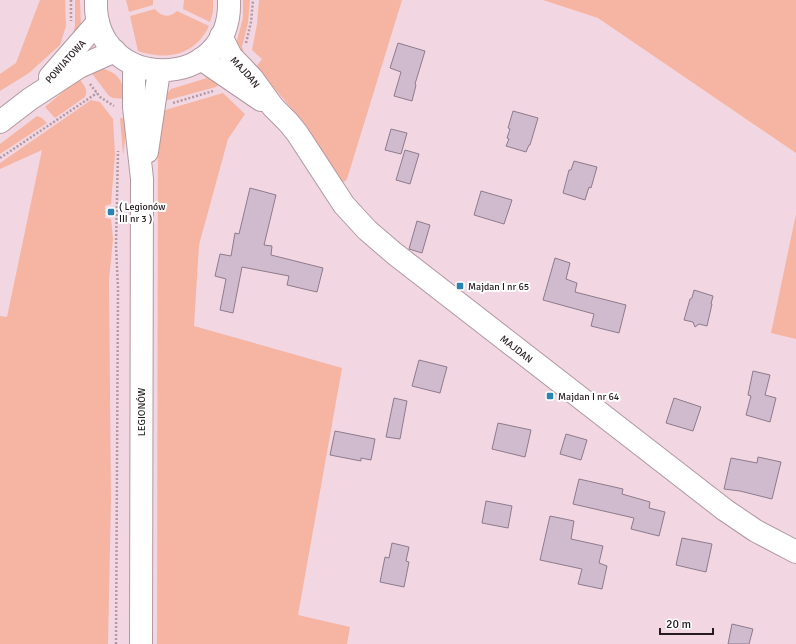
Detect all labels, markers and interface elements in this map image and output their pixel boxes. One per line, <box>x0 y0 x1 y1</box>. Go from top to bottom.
street label: POWIATOWA <box>43 37 89 86</box>
street label: MAJDAN <box>228 54 262 90</box>
place label: ( Legionów III nr 3 ) <box>119 201 166 225</box>
marker: ( Legionów III nr 3 ) <box>106 207 116 217</box>
marker: Majdan I nr 65 <box>455 281 465 291</box>
place label: Majdan I nr 65 <box>468 281 529 293</box>
street label: MAJDAN <box>497 333 535 366</box>
street label: LEGIONÓW <box>135 387 148 436</box>
marker: Majdan I nr 64 <box>545 391 555 401</box>
place label: Majdan I nr 64 <box>558 391 620 403</box>
scale bar <box>660 610 713 636</box>
text: 20 m <box>666 617 691 632</box>

